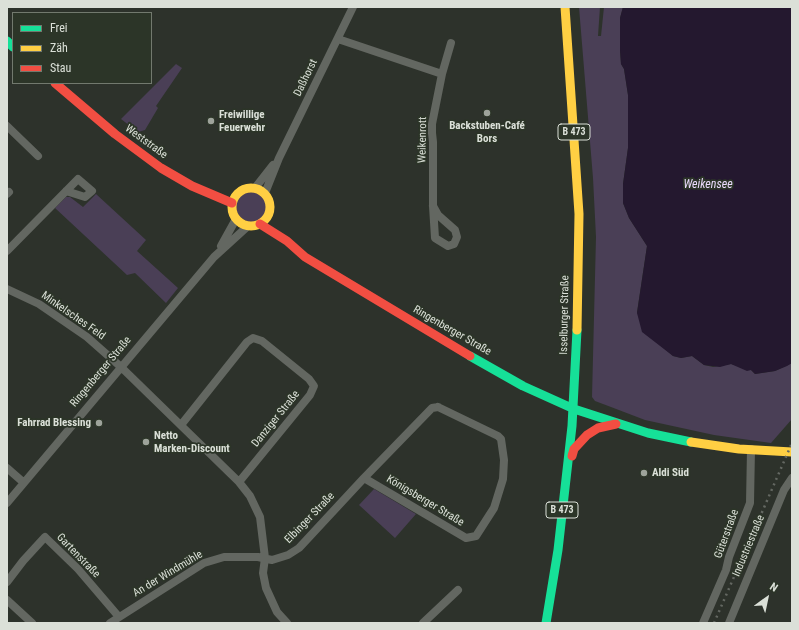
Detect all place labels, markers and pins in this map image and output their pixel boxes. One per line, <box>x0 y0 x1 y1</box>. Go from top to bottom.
place label: Freiwillige Feuerwehr <box>219 108 265 134</box>
marker: Backstuben-Café Bors <box>482 108 492 118</box>
marker: Freiwillige Feuerwehr <box>206 116 216 126</box>
place label: Backstuben-Café Bors <box>449 119 525 145</box>
place label: Fahrrad Blessing <box>17 416 91 430</box>
marker: Fahrrad Blessing <box>94 418 104 428</box>
place label: Netto Marken-Discount <box>154 429 230 455</box>
marker: Netto Marken-Discount <box>141 437 151 447</box>
place label: Aldi Süd <box>652 466 689 480</box>
marker: Aldi Süd <box>639 468 649 478</box>

